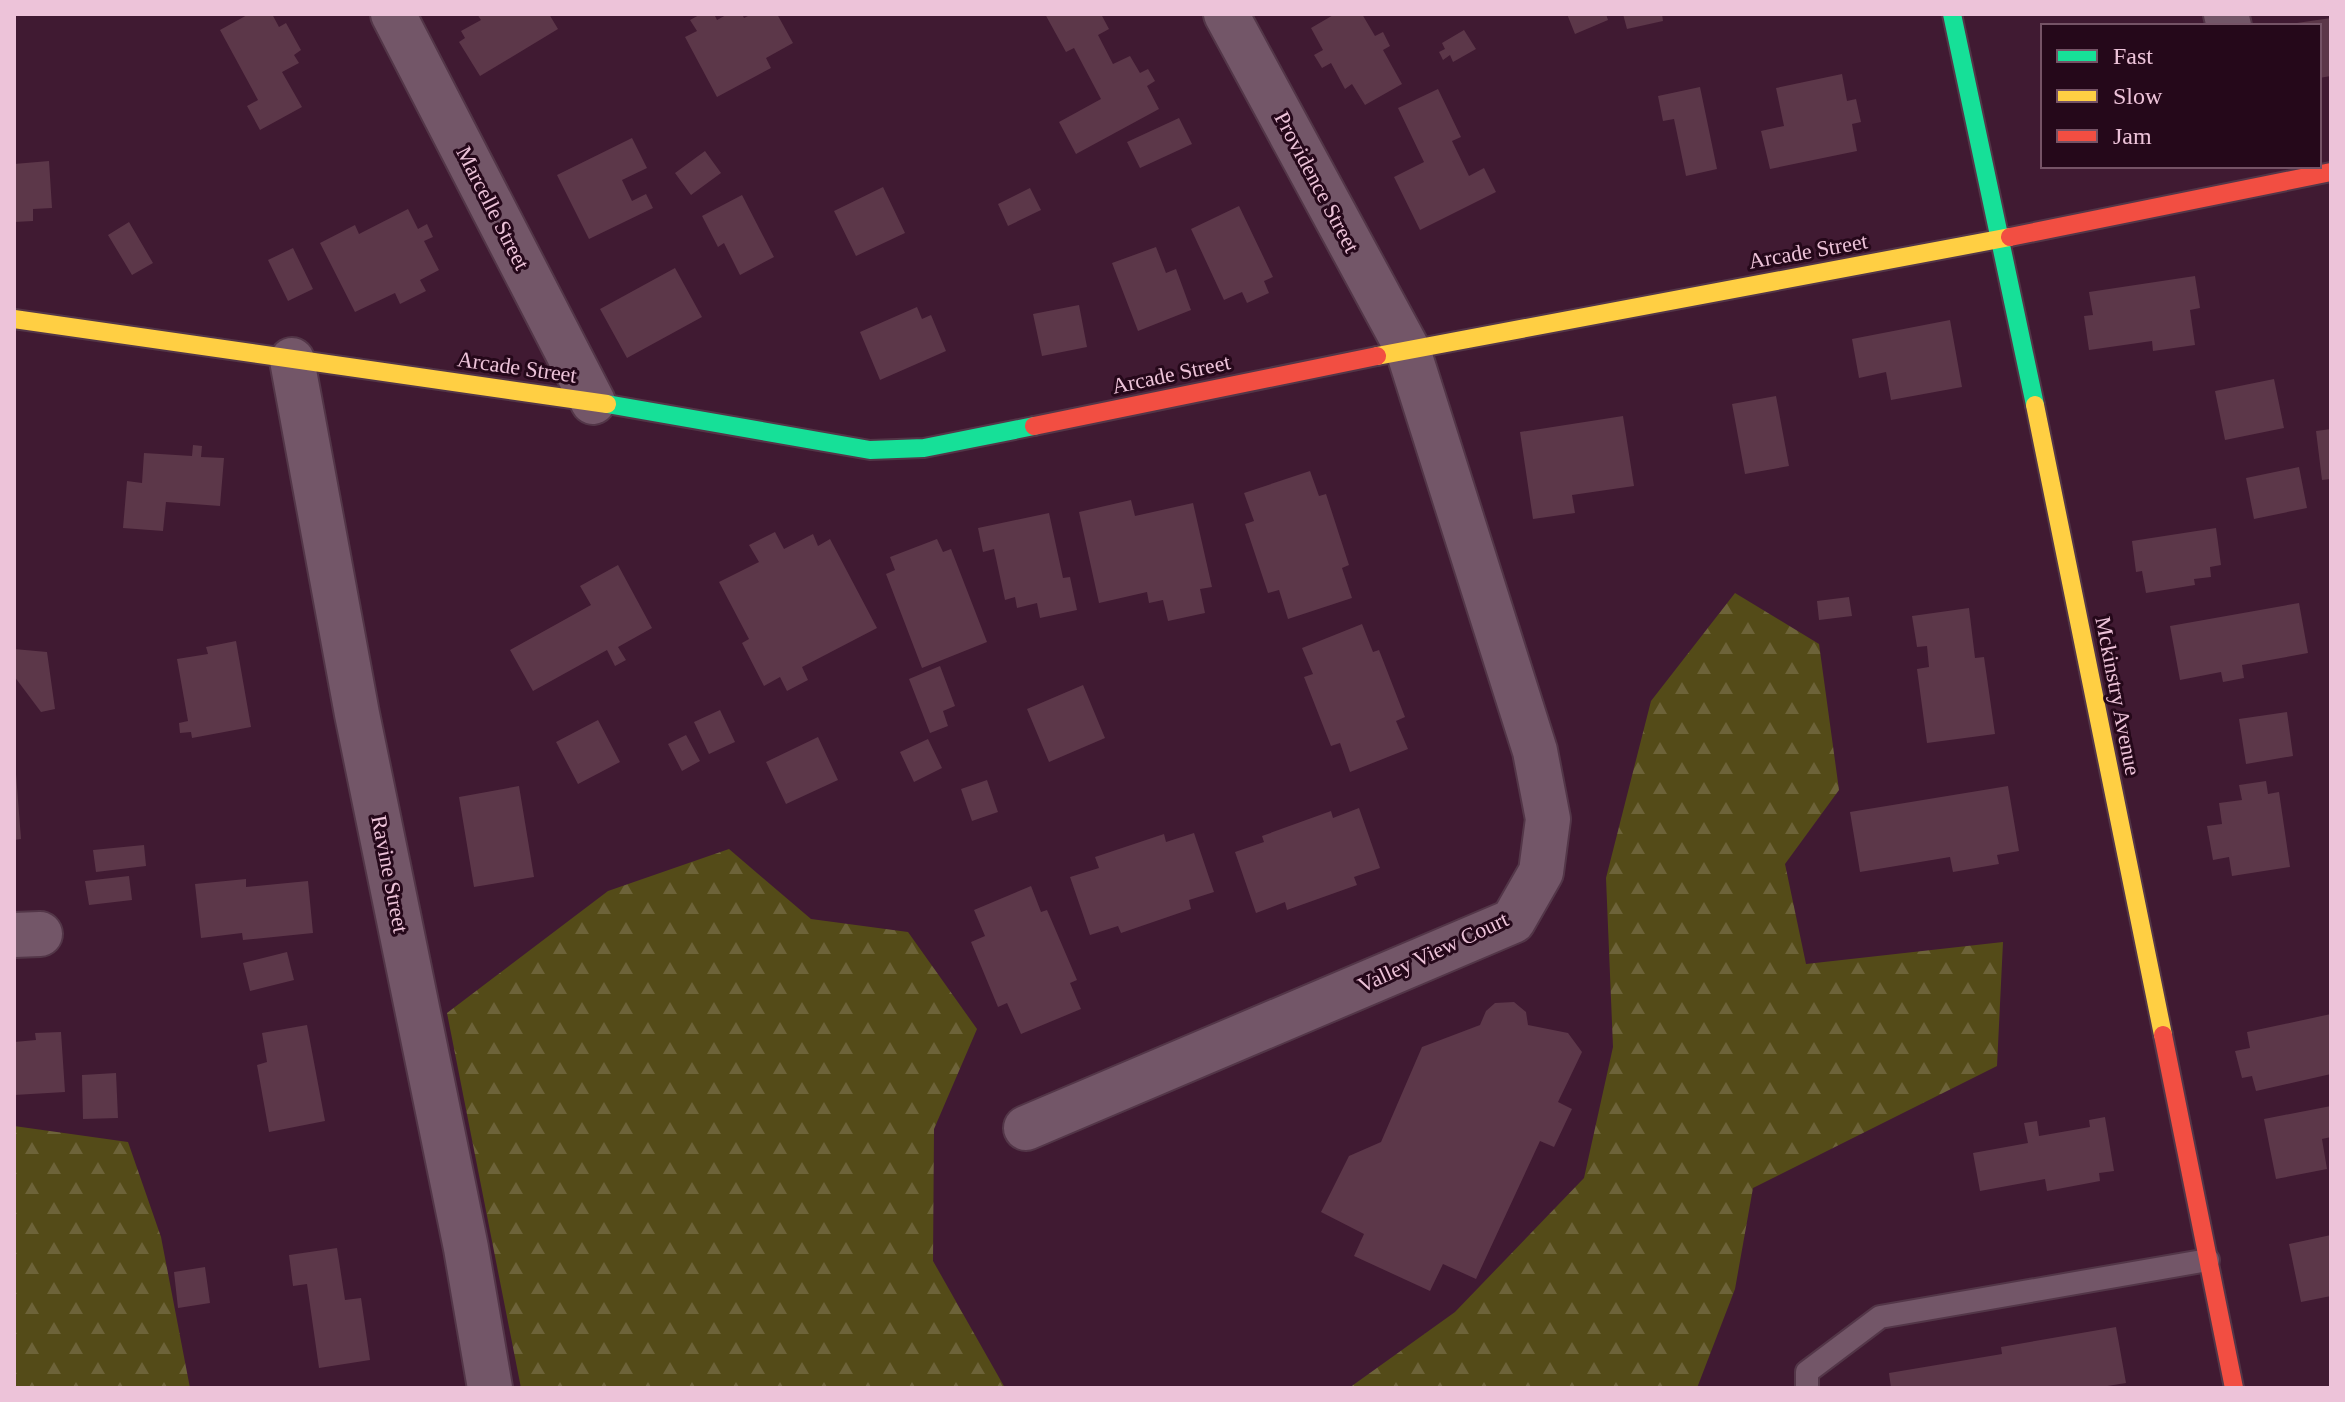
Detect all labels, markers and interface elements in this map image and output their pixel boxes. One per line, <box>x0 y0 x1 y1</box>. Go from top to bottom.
legend <box>2041 24 2321 168</box>
text: Fast <box>2113 43 2153 69</box>
text: Slow <box>2113 83 2163 109</box>
street label: Providence Street <box>1269 107 1365 257</box>
text: Jam <box>2113 123 2152 149</box>
street label: Marcelle Street <box>451 142 535 274</box>
street label: Arcade Street <box>1747 228 1869 274</box>
street label: Arcade Street <box>456 346 578 388</box>
street label: Arcade Street <box>1110 349 1232 399</box>
street label: Mckinstry Avenue <box>2090 614 2146 778</box>
street label: Ravine Street <box>366 813 414 935</box>
street label: Valley View Court <box>1354 906 1512 998</box>

